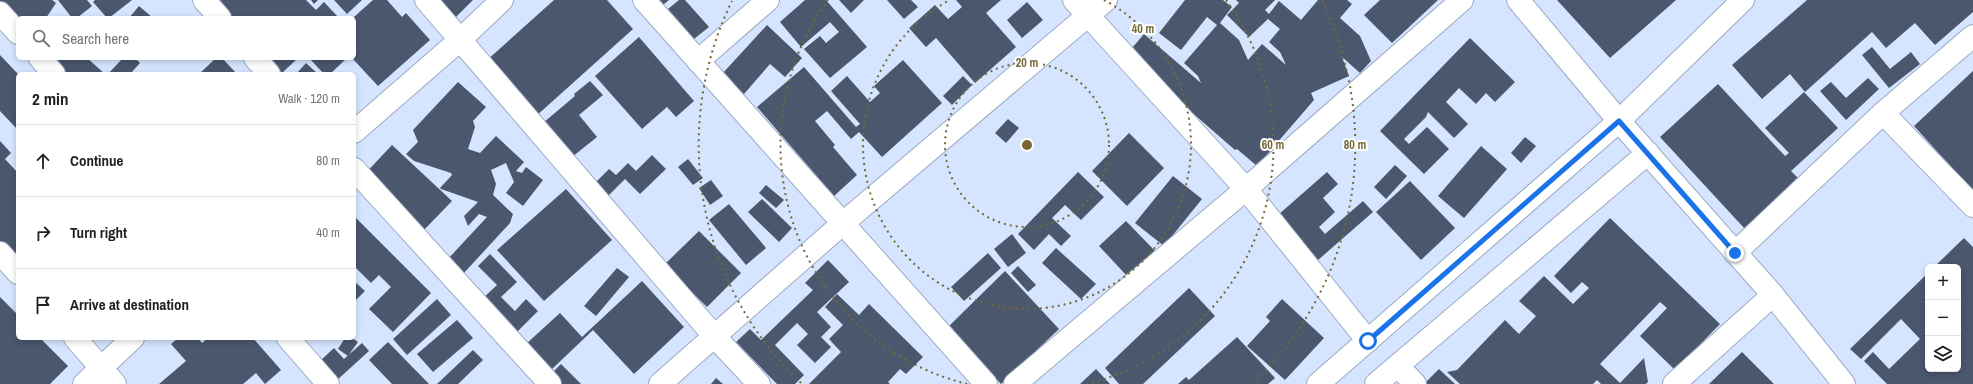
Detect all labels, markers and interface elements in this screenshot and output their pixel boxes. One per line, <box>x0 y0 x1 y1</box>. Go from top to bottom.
search box <box>16 16 356 60</box>
text: 40 m <box>1132 21 1154 37</box>
icon: search <box>30 27 52 49</box>
text: Search here <box>62 28 129 49</box>
text: 20 m <box>1016 55 1038 71</box>
text: 2 min <box>32 87 68 110</box>
text: Walk · 120 m <box>278 90 340 107</box>
text: 60 m <box>1262 137 1284 153</box>
text: 80 m <box>1344 137 1366 153</box>
centre of rings <box>1020 138 1034 152</box>
icon: ahead <box>32 150 54 172</box>
text: Continue <box>70 150 123 171</box>
text: 80 m <box>316 152 340 169</box>
icon: right <box>32 222 54 244</box>
text: Turn right <box>70 222 127 243</box>
text: 40 m <box>316 224 340 241</box>
route end <box>1726 244 1744 262</box>
map controls <box>1925 264 1961 372</box>
button: + <box>1925 264 1961 300</box>
icon: arrive <box>32 294 54 316</box>
text: Arrive at destination <box>70 294 189 315</box>
button: − <box>1925 300 1961 336</box>
route start <box>1359 332 1377 350</box>
button: layers <box>1925 336 1961 372</box>

